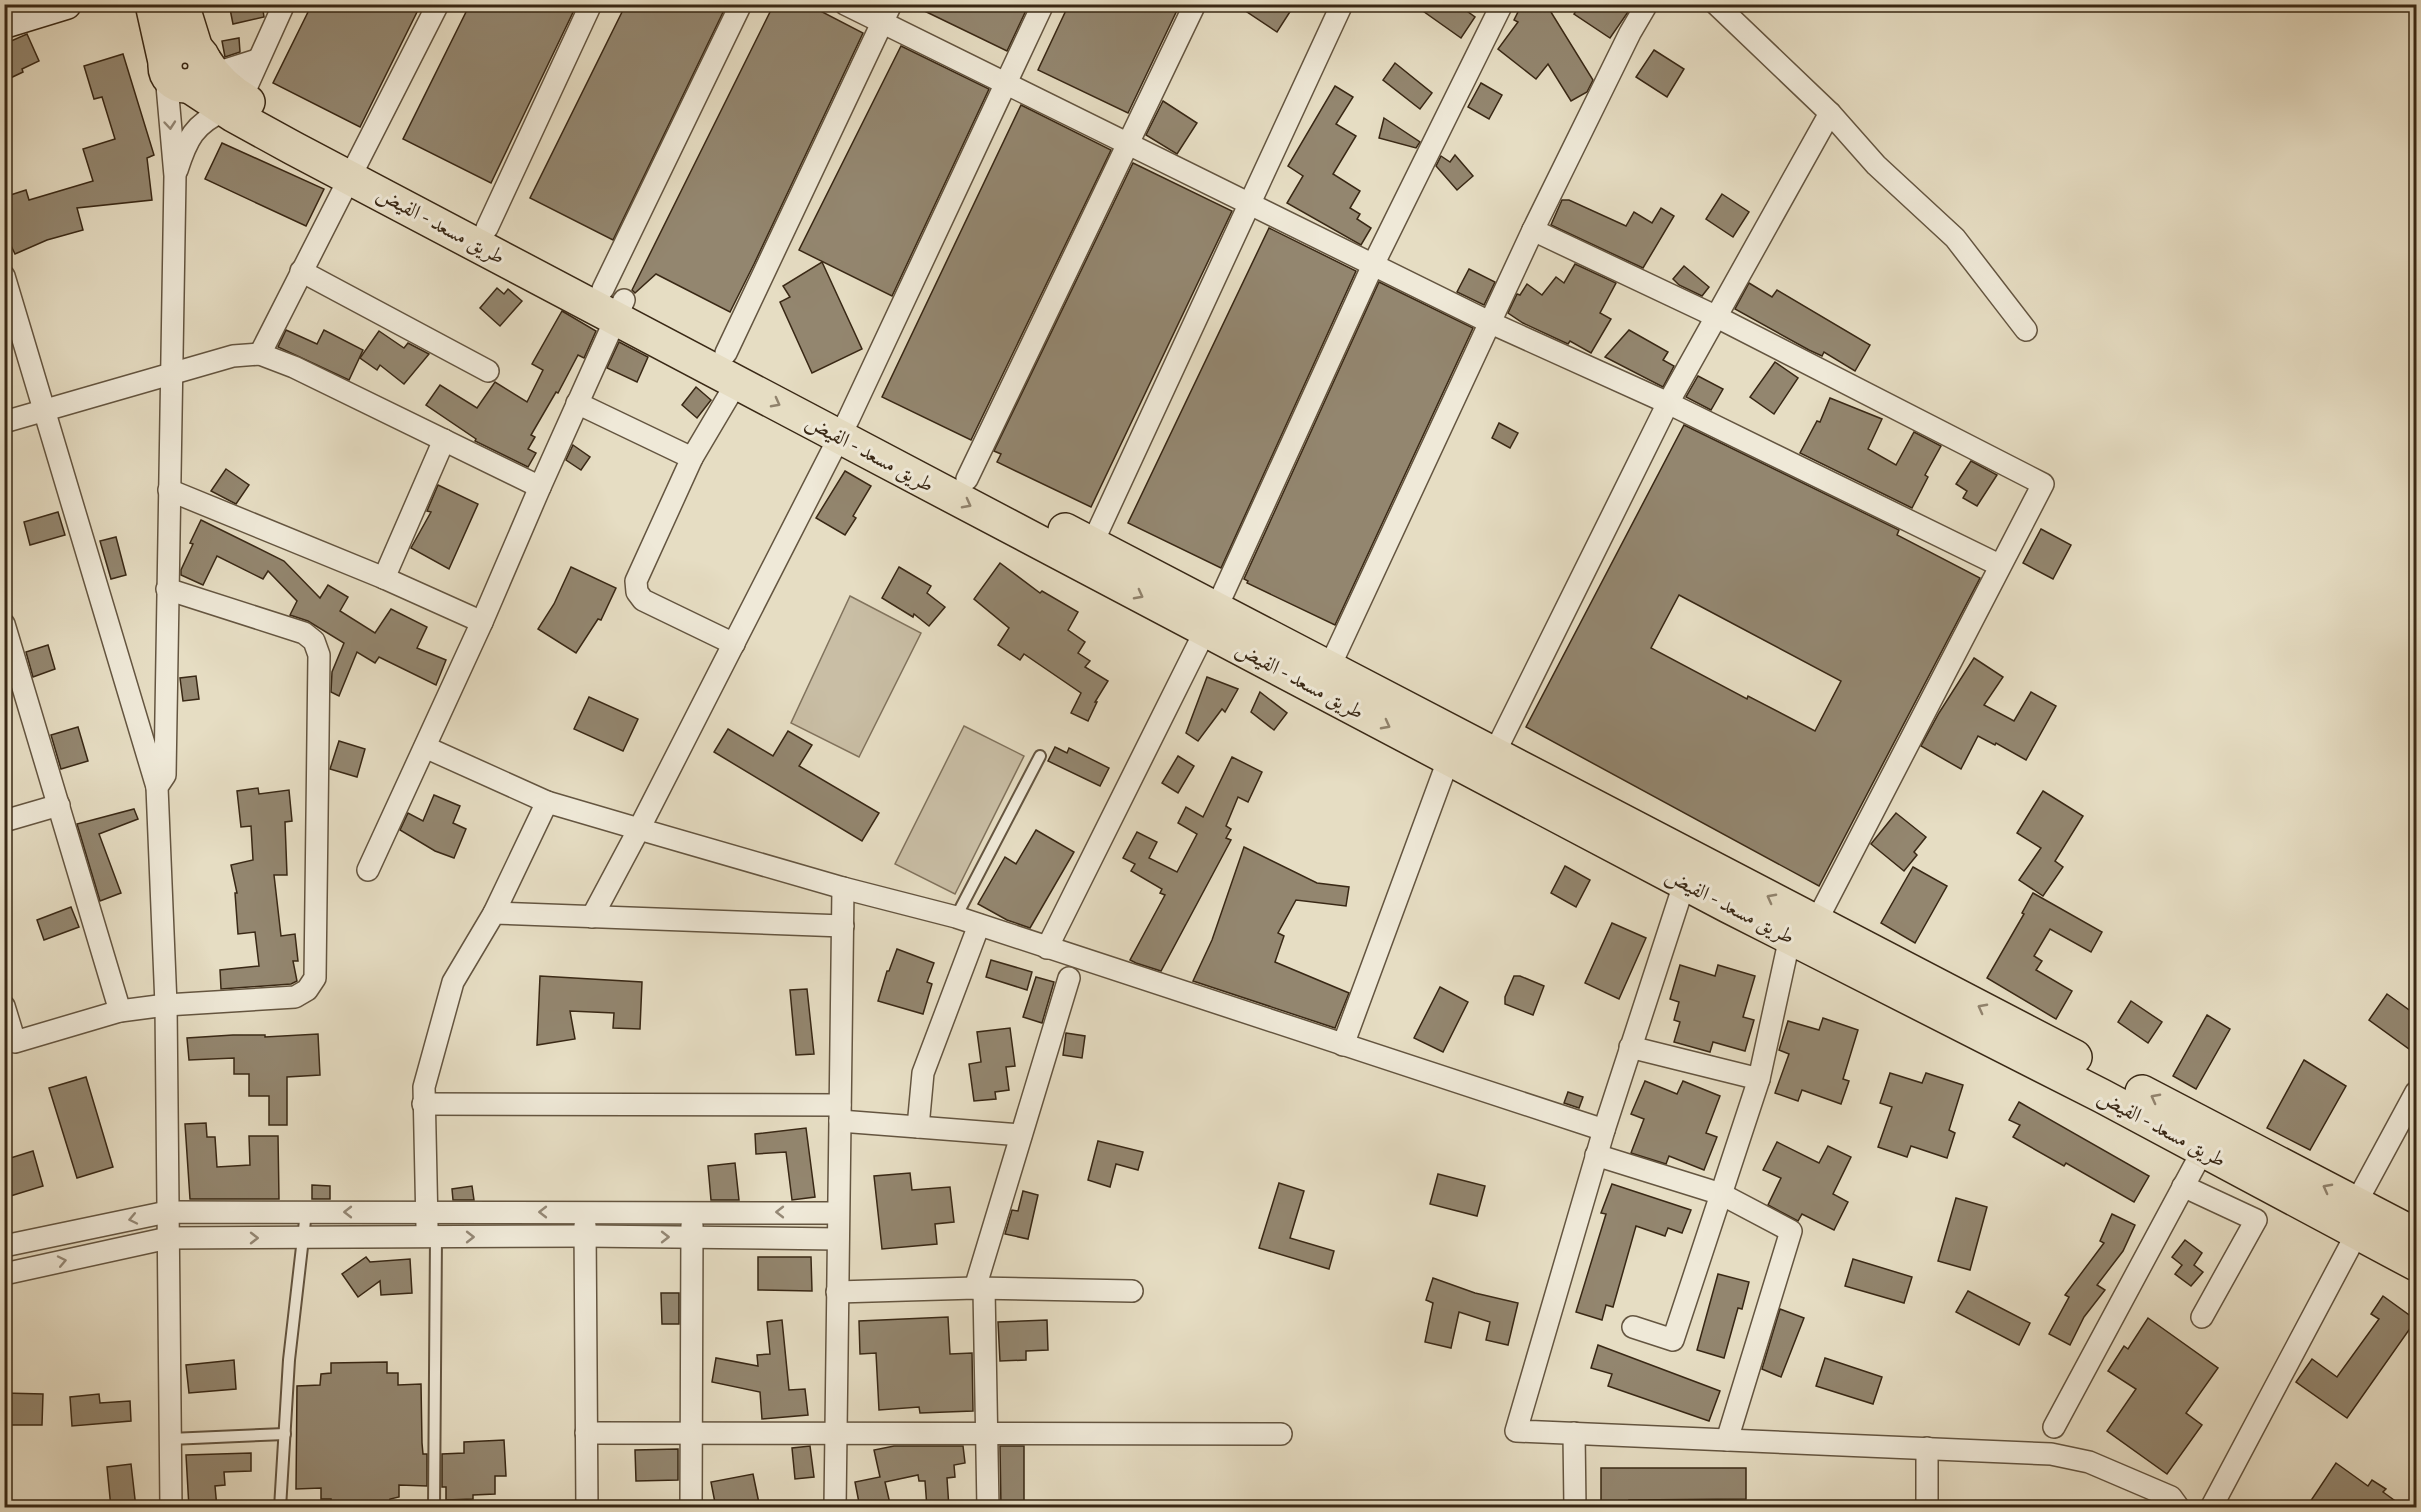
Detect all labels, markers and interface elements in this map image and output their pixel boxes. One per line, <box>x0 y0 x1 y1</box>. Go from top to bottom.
one-way arrow <box>164 121 177 130</box>
street label: طريق مسعد - الفيض <box>372 179 510 271</box>
one-way arrow <box>770 396 780 407</box>
street label: طريق مسعد - الفيض <box>801 407 939 499</box>
one-way arrow <box>961 497 971 508</box>
one-way arrow <box>1133 588 1144 599</box>
street label: طريق مسعد - الفيض <box>1231 634 1369 726</box>
one-way arrow <box>1380 718 1390 729</box>
street label: طريق مسعد - الفيض <box>1660 861 1800 951</box>
one-way arrow <box>1767 894 1778 906</box>
one-way arrow <box>1977 1004 1988 1015</box>
street label: طريق مسعد - الفيض <box>2093 1082 2231 1174</box>
one-way arrow <box>2150 1094 2161 1105</box>
one-way arrow <box>2323 1184 2334 1196</box>
one-way arrow <box>343 1206 352 1218</box>
one-way arrow <box>538 1206 547 1218</box>
one-way arrow <box>775 1206 784 1218</box>
one-way arrow <box>128 1212 138 1225</box>
one-way arrow <box>466 1231 475 1243</box>
one-way arrow <box>661 1231 670 1243</box>
one-way arrow <box>250 1232 259 1244</box>
one-way arrow <box>56 1256 66 1269</box>

